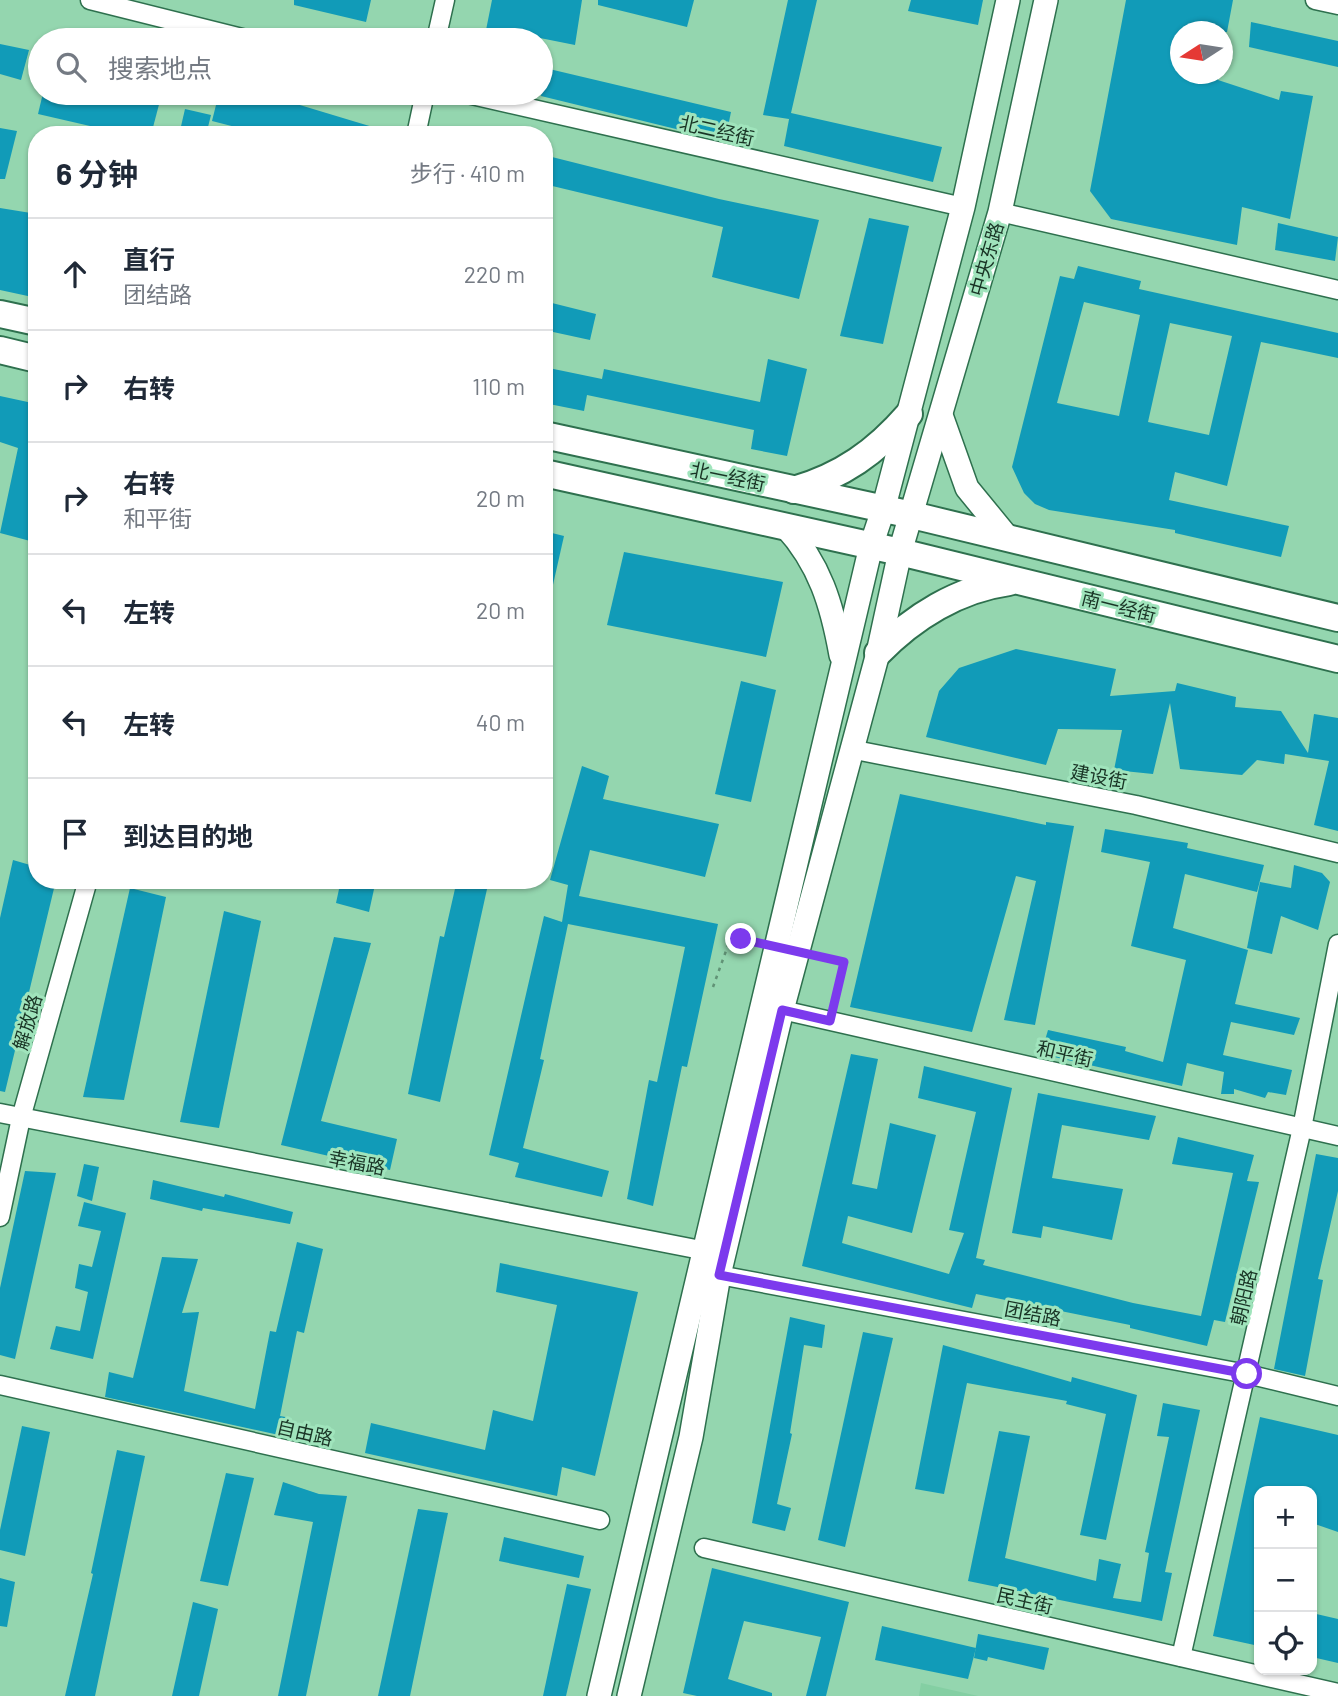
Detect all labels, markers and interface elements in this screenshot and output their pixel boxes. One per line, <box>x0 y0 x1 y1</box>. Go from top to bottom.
north arrow <box>1170 21 1233 84</box>
search box <box>28 28 553 105</box>
icon: search <box>52 48 90 86</box>
text: 搜索地点 <box>108 52 212 83</box>
street label: 北二经街 <box>677 110 757 150</box>
text: 6 分钟 <box>56 155 138 191</box>
text: 步行 · 410 m <box>410 159 525 187</box>
street label: 中央东路 <box>964 219 1008 299</box>
text: 直行 <box>123 243 175 274</box>
icon: ahead <box>56 255 94 293</box>
text: 220 m <box>464 260 525 288</box>
text: 团结路 <box>123 280 192 308</box>
icon: right <box>56 367 94 405</box>
text: 右转 <box>123 372 175 403</box>
text: 110 m <box>472 372 525 400</box>
street label: 北一经街 <box>688 457 768 495</box>
text: 右转 <box>123 467 175 498</box>
icon: right <box>56 479 94 517</box>
text: 20 m <box>476 484 525 512</box>
text: 和平街 <box>123 504 192 532</box>
street label: 南一经街 <box>1079 586 1159 626</box>
icon: left <box>56 591 94 629</box>
text: 左转 <box>123 596 175 627</box>
text: 20 m <box>476 596 525 624</box>
icon: left <box>56 703 94 741</box>
text: 左转 <box>123 708 175 739</box>
text: 40 m <box>476 708 525 736</box>
street label: 建设街 <box>1069 759 1129 793</box>
icon: arrive <box>56 815 94 853</box>
text: 到达目的地 <box>123 820 253 851</box>
route end <box>725 923 756 954</box>
street label: 解放路 <box>8 991 46 1053</box>
street label: 和平街 <box>1035 1035 1095 1071</box>
street label: 幸福路 <box>327 1145 387 1179</box>
street label: 朝阳路 <box>1225 1267 1261 1327</box>
street label: 团结路 <box>1003 1296 1063 1330</box>
route start <box>1231 1358 1262 1389</box>
street label: 自由路 <box>275 1414 335 1450</box>
map controls <box>1254 1486 1317 1675</box>
button: + <box>1254 1486 1317 1549</box>
button: − <box>1254 1549 1317 1612</box>
street label: 民主街 <box>995 1582 1055 1618</box>
button: locate <box>1254 1612 1317 1675</box>

